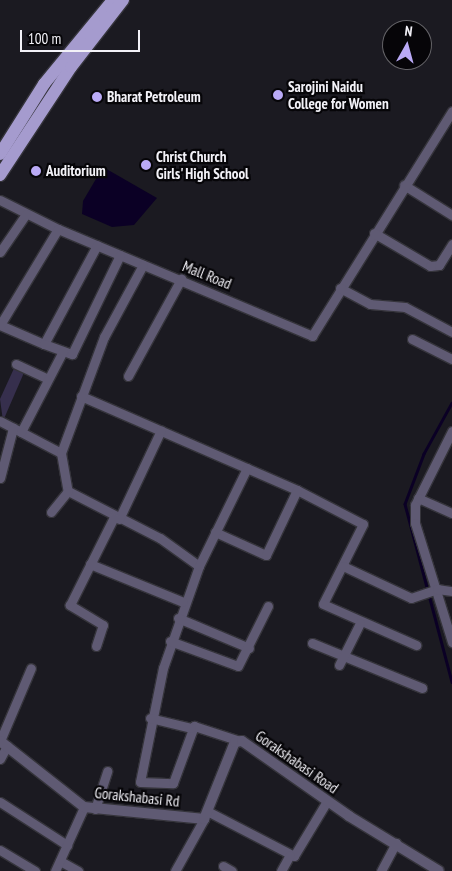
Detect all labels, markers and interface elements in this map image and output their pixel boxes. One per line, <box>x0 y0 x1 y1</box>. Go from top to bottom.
scale bar <box>22 20 142 52</box>
north arrow <box>382 20 432 70</box>
text: N <box>404 22 414 40</box>
text: 100 m <box>28 29 61 48</box>
place label: Sarojini Naidu College for Women <box>288 77 389 112</box>
place label: Bharat Petroleum <box>107 88 201 106</box>
marker: Sarojini Naidu College for Women <box>272 89 284 101</box>
marker: Bharat Petroleum <box>91 91 103 103</box>
place label: Christ Church Girls' High School <box>156 147 250 182</box>
marker: Christ Church Girls' High School <box>140 159 152 171</box>
place label: Auditorium <box>46 162 106 180</box>
marker: Auditorium <box>30 165 42 177</box>
street label: Mall Road <box>180 257 234 293</box>
street label: Gorakshabasi Road <box>252 727 342 797</box>
street label: Gorakshabasi Rd <box>94 784 180 810</box>

